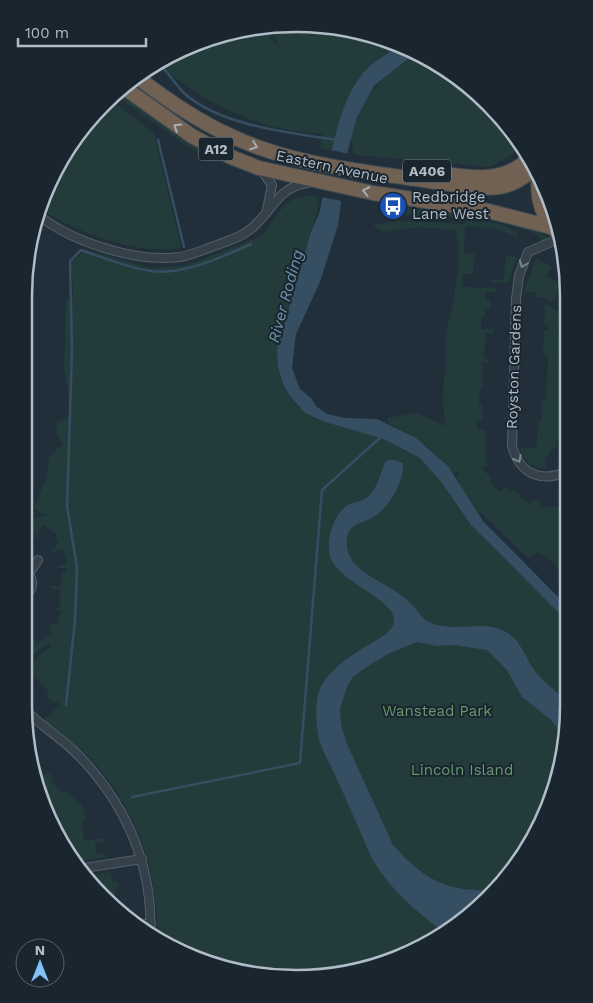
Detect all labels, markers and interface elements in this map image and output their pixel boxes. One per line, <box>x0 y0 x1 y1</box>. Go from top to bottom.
scale bar <box>18 15 145 47</box>
text: 100 m <box>25 24 69 42</box>
one-way arrow <box>173 123 182 133</box>
road number: A12 <box>198 138 234 160</box>
one-way arrow <box>250 140 258 150</box>
street label: Eastern Avenue <box>274 146 390 188</box>
road number: A406 <box>403 160 451 182</box>
one-way arrow <box>362 186 370 197</box>
place label: Redbridge Lane West <box>412 188 490 223</box>
bus stop icon: Redbridge Lane West <box>378 191 408 221</box>
water label: River Roding <box>264 247 307 345</box>
one-way arrow <box>519 259 529 268</box>
street label: Royston Gardens <box>503 305 525 429</box>
one-way arrow <box>512 454 522 463</box>
park label: Wanstead Park <box>382 702 492 720</box>
park label: Lincoln Island <box>411 761 513 779</box>
north arrow <box>15 938 65 988</box>
text: N <box>35 942 45 958</box>

